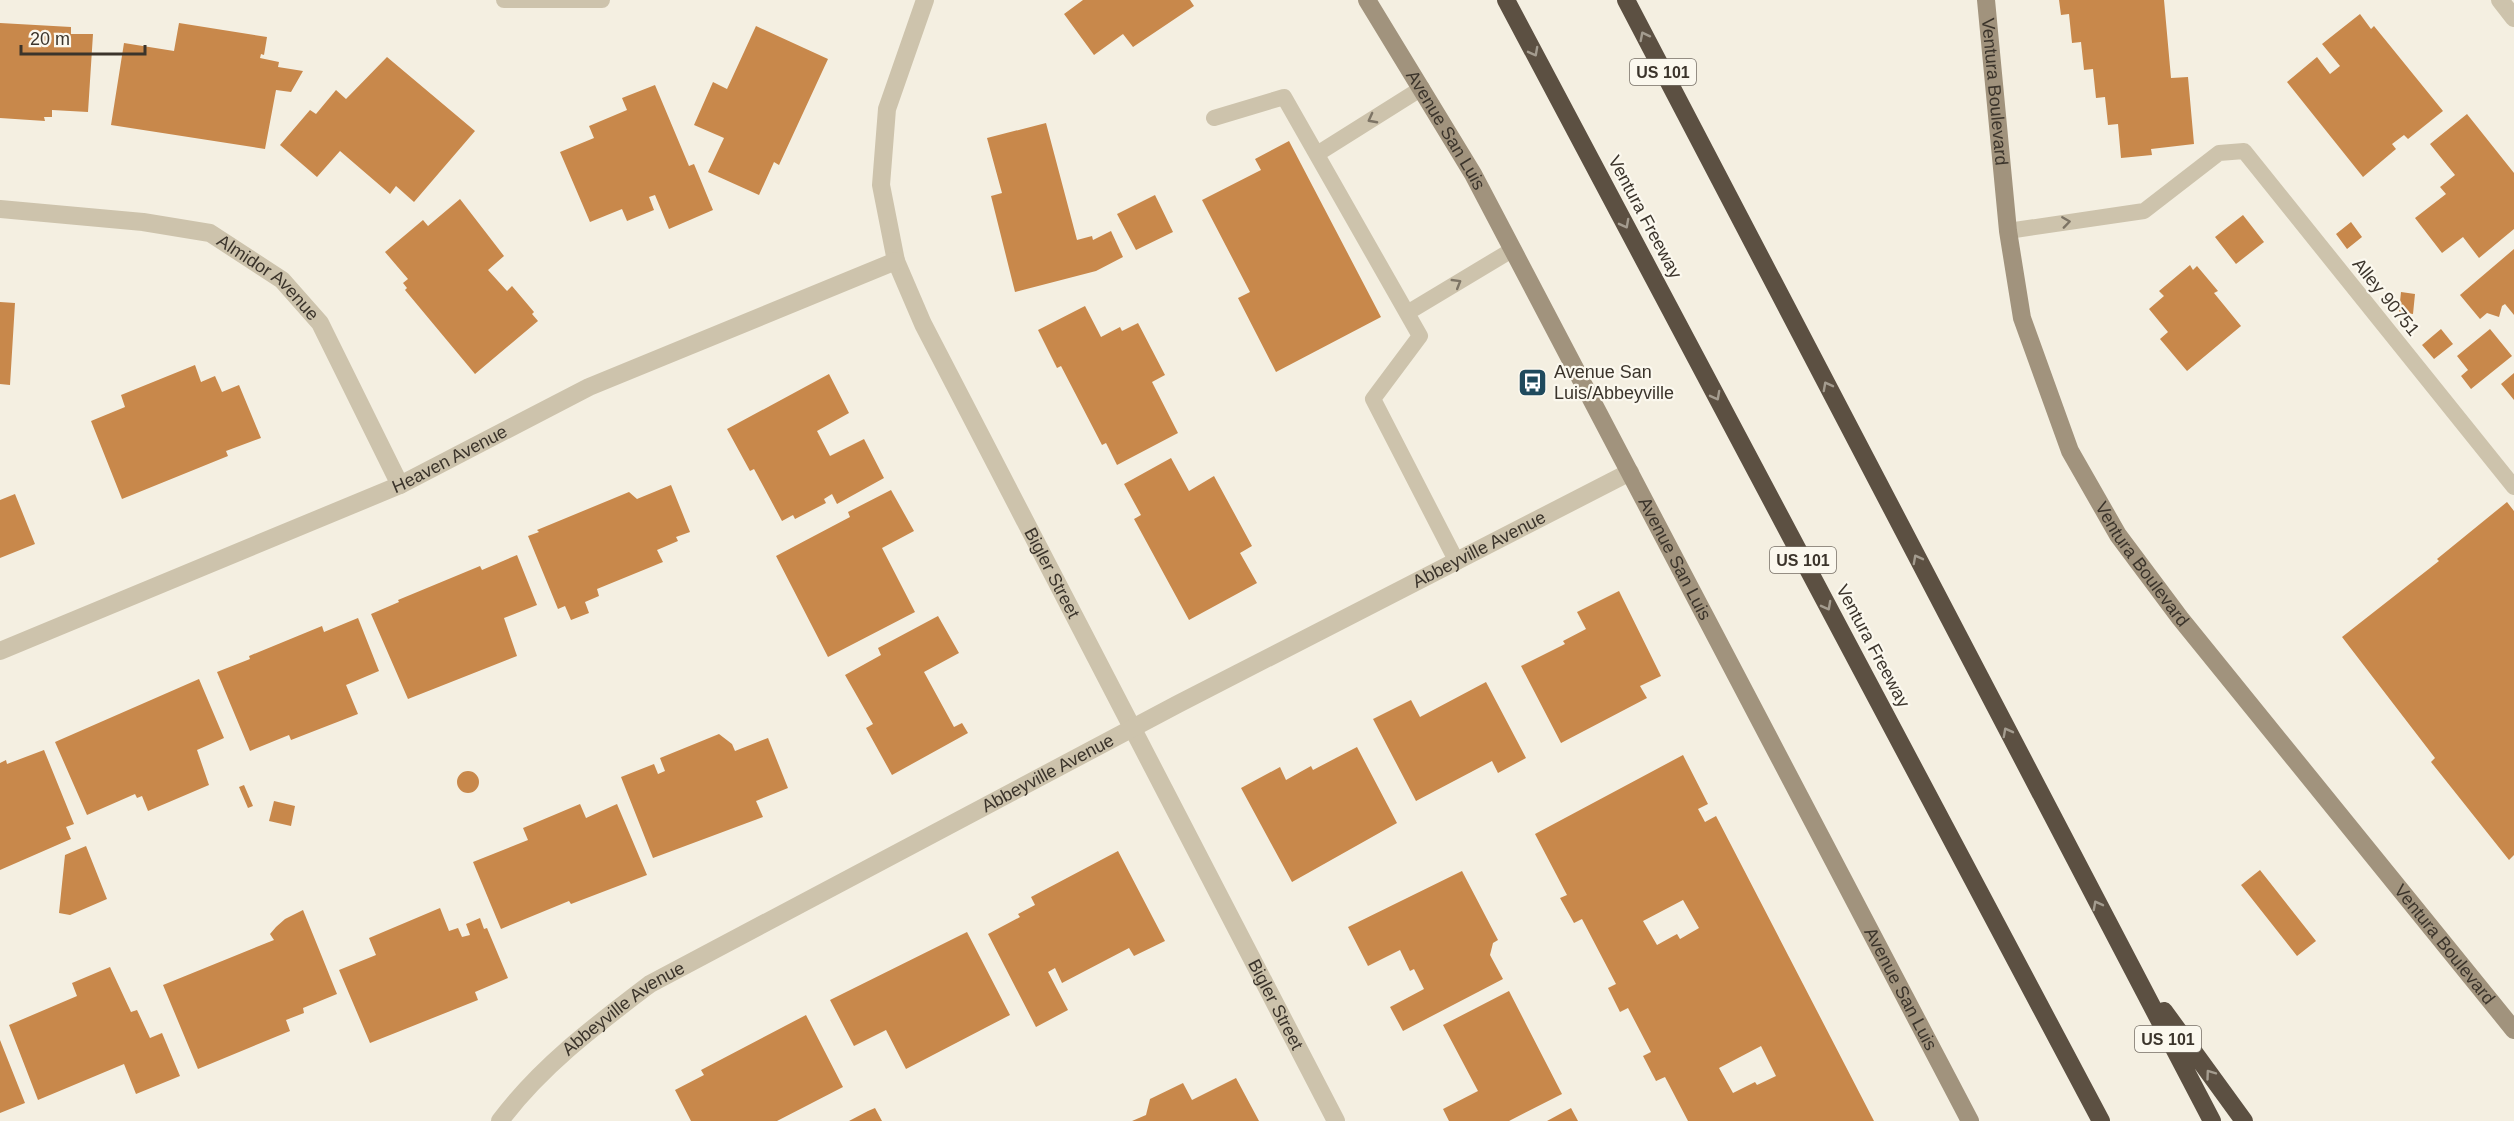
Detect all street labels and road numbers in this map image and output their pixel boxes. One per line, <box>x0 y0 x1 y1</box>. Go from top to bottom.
street label: Ventura Boulevard <box>1978 17 2012 166</box>
road number: US 101 <box>1630 59 1696 85</box>
street label: Avenue San Luis <box>1402 67 1489 193</box>
street label: Ventura Freeway <box>1604 152 1686 282</box>
street label: Almidor Avenue <box>213 230 323 324</box>
street label: Alley 90751 <box>2349 254 2423 340</box>
street label: Heaven Avenue <box>389 421 511 497</box>
street label: Avenue San Luis <box>1634 494 1715 623</box>
street label: Ventura Boulevard <box>2091 498 2193 631</box>
street label: Abbeyville Avenue <box>1409 507 1549 592</box>
street label: Bigler Street <box>1020 524 1084 622</box>
road number: US 101 <box>1770 547 1836 573</box>
street label: Ventura Freeway <box>1832 581 1914 711</box>
street label: Abbeyville Avenue <box>978 730 1117 816</box>
street label: Ventura Boulevard <box>2390 880 2499 1008</box>
street label: Avenue San Luis <box>1860 924 1941 1054</box>
street label: Bigler Street <box>1244 956 1307 1053</box>
street label: Abbeyville Avenue <box>558 958 688 1060</box>
road number: US 101 <box>2135 1026 2201 1052</box>

